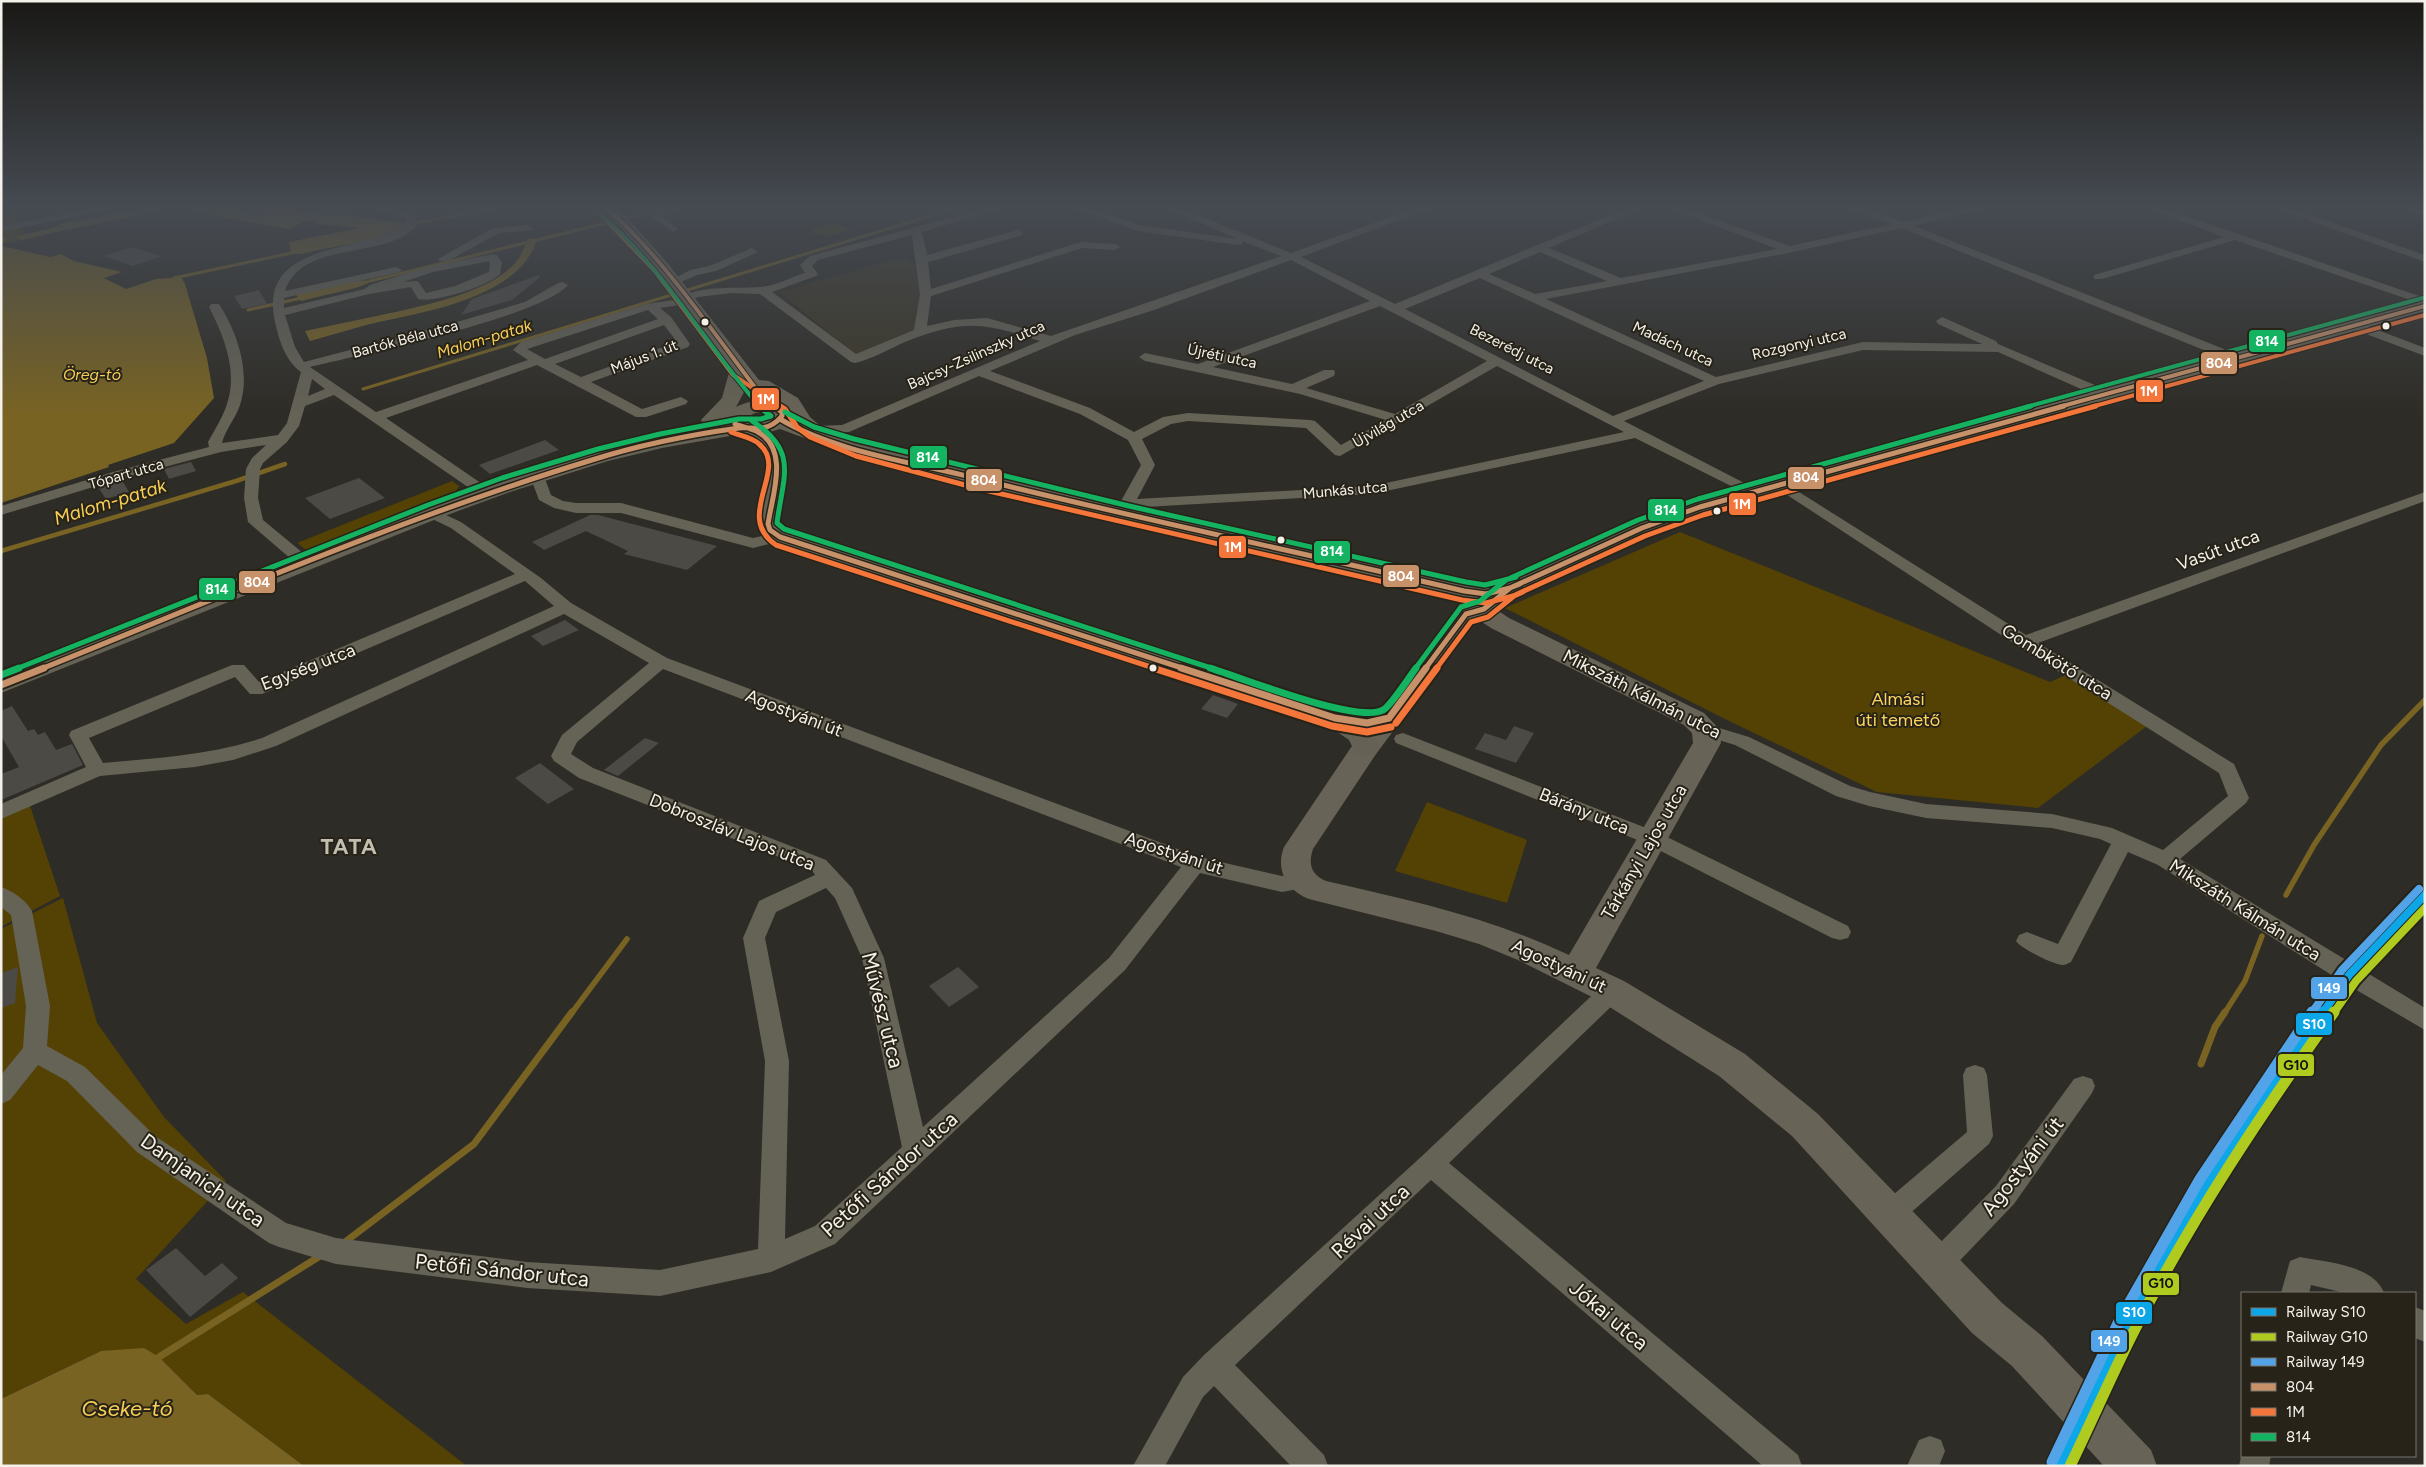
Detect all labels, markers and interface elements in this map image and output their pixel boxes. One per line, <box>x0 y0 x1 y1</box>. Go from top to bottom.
water label: Malom-patak <box>434 315 535 362</box>
street label: Bartók Béla utca <box>350 316 460 362</box>
unlabelled marker <box>700 317 710 327</box>
street label: Bajcsy-Zsilinszky utca <box>905 317 1047 393</box>
street label: Madách utca <box>1630 318 1716 370</box>
street label: Bezerédj utca <box>1467 320 1557 378</box>
unlabelled marker <box>2381 321 2391 331</box>
street label: Rozgonyi utca <box>1750 324 1848 364</box>
line badge: 814 <box>2248 329 2286 353</box>
text: 814 <box>2255 333 2279 350</box>
street label: Május 1. út <box>608 336 680 378</box>
street label: Újréti utca <box>1186 340 1258 372</box>
line badge: 804 <box>2200 351 2238 375</box>
text: 804 <box>2206 355 2232 372</box>
water label: Öreg-tó <box>63 365 121 384</box>
line badge: 1M <box>2135 379 2164 403</box>
text: 1M <box>2140 383 2158 400</box>
line badge: 1M <box>751 387 780 411</box>
text: 1M <box>757 391 775 408</box>
street label: Újvilág utca <box>1349 396 1427 452</box>
line badge: 814 <box>909 445 948 469</box>
text: 814 <box>916 449 940 466</box>
street label: Tópart utca <box>87 455 165 493</box>
line badge: 804 <box>1787 466 1825 490</box>
line badge: 804 <box>965 468 1003 492</box>
text: 804 <box>1793 469 1819 486</box>
text: 804 <box>971 472 997 489</box>
water label: Malom-patak <box>51 474 170 530</box>
street label: Munkás utca <box>1302 477 1388 503</box>
line badge: 1M <box>1728 492 1757 516</box>
text: 1M <box>1733 496 1751 513</box>
line badge: 814 <box>1647 498 1685 522</box>
text: 814 <box>1654 502 1678 519</box>
unlabelled marker <box>1712 506 1722 516</box>
street label: Vasút utca <box>2174 525 2262 575</box>
line badge: 1M <box>1218 535 1247 559</box>
unlabelled marker <box>1276 535 1286 545</box>
text: 1M <box>1224 539 1242 556</box>
line badge: 814 <box>1313 540 1351 564</box>
text: 814 <box>1320 543 1344 560</box>
line badge: 804 <box>1382 564 1420 588</box>
text: 804 <box>1388 568 1414 585</box>
line badge: 804 <box>238 570 276 594</box>
text: 804 <box>244 574 270 591</box>
line badge: 814 <box>198 577 236 601</box>
text: 814 <box>205 581 229 598</box>
street label: Gombkötő utca <box>1998 619 2116 705</box>
street label: Egység utca <box>258 639 358 695</box>
street label: Mikszáth Kálmán utca <box>1559 645 1725 743</box>
unlabelled marker <box>1148 663 1158 673</box>
street label: Agostyáni út <box>742 684 846 742</box>
park label: Almási úti temető <box>1856 688 1940 731</box>
street label: Tárkányi Lajos utca <box>1596 781 1692 923</box>
street label: Bárány utca <box>1536 783 1632 839</box>
street label: Dobroszláv Lajos utca <box>646 789 818 875</box>
street label: Agostyáni út <box>1122 827 1226 879</box>
district label: TATA <box>320 833 378 860</box>
street label: Mikszáth Kálmán utca <box>2165 854 2325 966</box>
street label: Agostyáni út <box>1508 934 1610 998</box>
street label: Művész utca <box>857 949 909 1071</box>
line badge: 149 <box>2310 976 2348 1000</box>
text: 149 <box>2318 980 2340 997</box>
line badge: S10 <box>2295 1012 2333 1036</box>
text: S10 <box>2302 1016 2326 1033</box>
line badge: G10 <box>2277 1053 2315 1077</box>
text: G10 <box>2283 1057 2309 1074</box>
street label: Petőfi Sándor utca <box>816 1106 962 1242</box>
street label: Agostyáni út <box>1975 1111 2069 1221</box>
street label: Damjanich utca <box>136 1128 270 1232</box>
street label: Révai utca <box>1326 1179 1414 1263</box>
street label: Petőfi Sándor utca <box>414 1248 590 1292</box>
line badge: G10 <box>2142 1272 2180 1296</box>
street label: Jókai utca <box>1564 1275 1654 1355</box>
text: G10 <box>2148 1275 2174 1292</box>
legend <box>2241 1292 2416 1457</box>
line badge: S10 <box>2115 1301 2153 1325</box>
text: Railway S10 <box>2286 1303 2366 1321</box>
text: S10 <box>2122 1304 2146 1321</box>
text: Railway G10 <box>2286 1328 2368 1346</box>
line badge: 149 <box>2090 1329 2128 1353</box>
text: 149 <box>2098 1333 2120 1350</box>
text: Railway 149 <box>2286 1353 2365 1371</box>
text: 804 <box>2286 1378 2314 1396</box>
water label: Cseke-tó <box>81 1395 173 1422</box>
text: 1M <box>2286 1403 2305 1421</box>
text: 814 <box>2286 1428 2311 1446</box>

